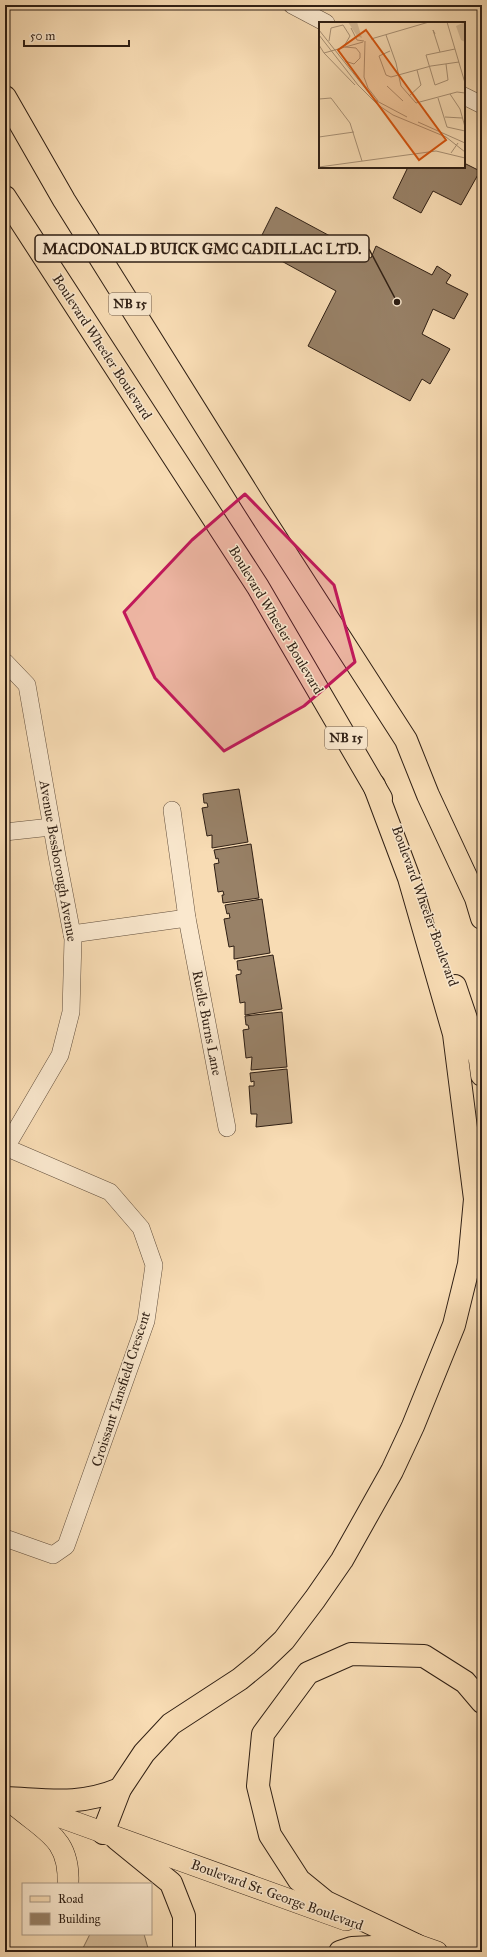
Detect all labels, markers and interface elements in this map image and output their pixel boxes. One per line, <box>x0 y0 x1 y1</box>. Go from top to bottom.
scale bar <box>24 22 129 48</box>
inset map <box>319 22 465 168</box>
text: 50 m <box>30 29 55 43</box>
callout: MACDONALD BUICK GMC CADILLAC LTD. <box>35 235 369 262</box>
text: MACDONALD BUICK GMC CADILLAC LTD. <box>43 240 361 258</box>
street label: Boulevard Wheeler Boulevard <box>49 271 155 423</box>
road number: NB 15 <box>109 293 151 315</box>
street label: Boulevard Wheeler Boulevard <box>225 543 327 697</box>
road number: NB 15 <box>325 727 367 749</box>
street label: Avenue Bessborough Avenue <box>35 778 81 943</box>
street label: Boulevard Wheeler Boulevard <box>388 823 462 989</box>
street label: Ruelle Burns Lane <box>188 969 226 1077</box>
street label: Croissant Tansfield Crescent <box>88 1309 154 1469</box>
street label: Boulevard St. George Boulevard <box>189 1856 365 1934</box>
legend <box>22 1883 152 1935</box>
text: Road <box>58 1892 84 1906</box>
text: Building <box>58 1912 101 1927</box>

